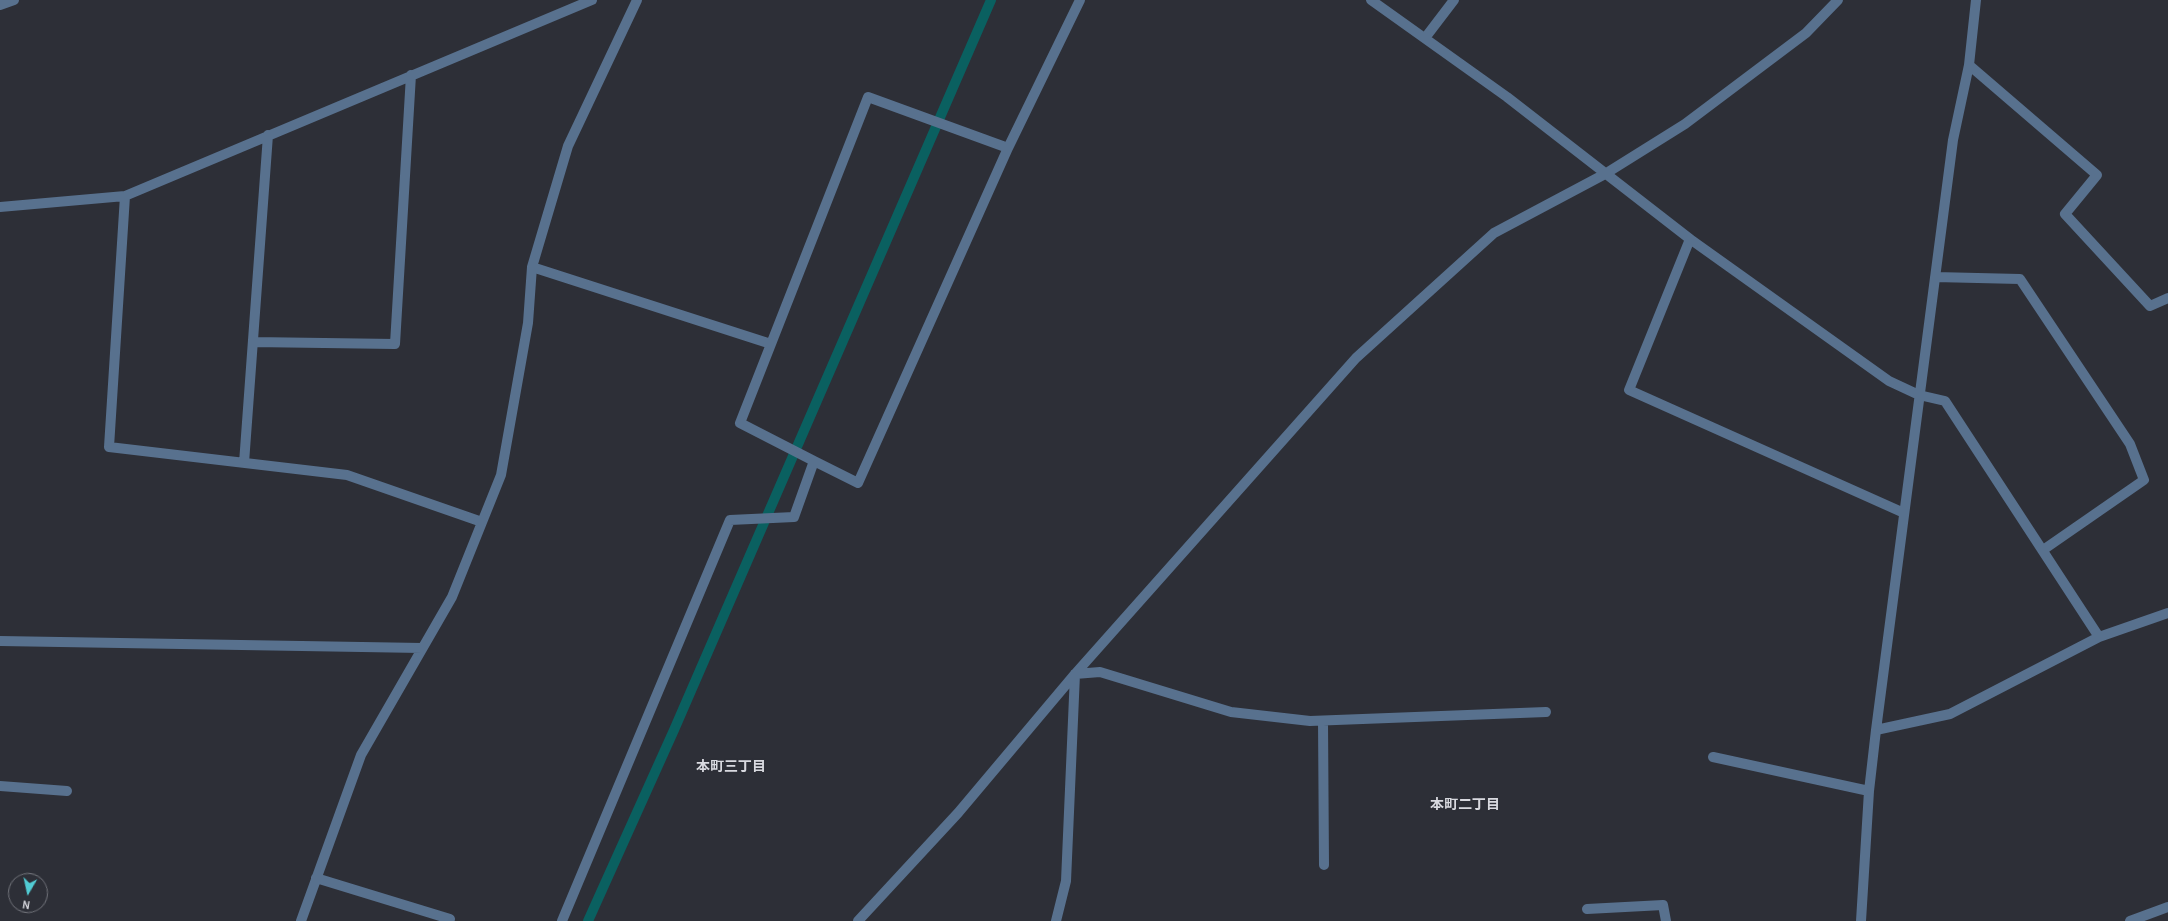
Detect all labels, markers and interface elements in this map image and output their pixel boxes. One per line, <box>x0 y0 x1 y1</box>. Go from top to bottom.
district label: 本町三丁目 <box>696 759 766 775</box>
district label: 本町二丁目 <box>1430 797 1500 813</box>
north arrow <box>8 873 48 913</box>
text: N <box>21 897 31 911</box>

